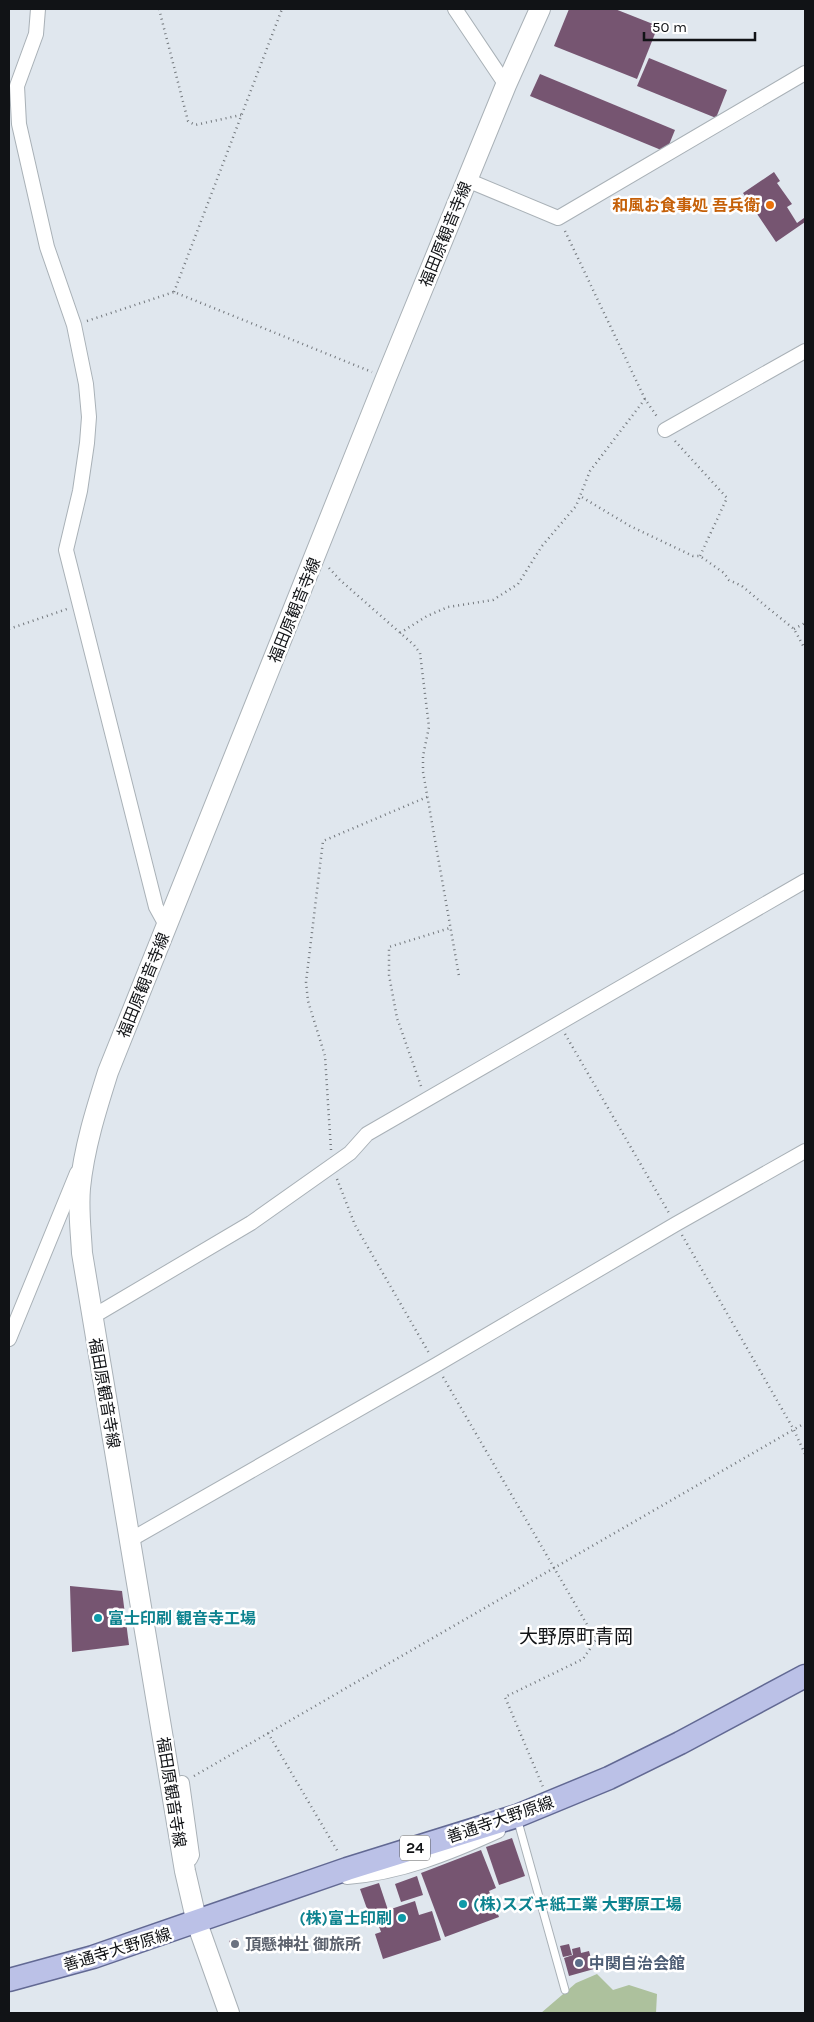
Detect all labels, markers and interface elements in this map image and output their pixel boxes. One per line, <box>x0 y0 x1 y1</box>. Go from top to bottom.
scale bar <box>644 10 755 42</box>
text: 50 m <box>652 18 687 36</box>
street label: 福田原観音寺線 <box>416 179 475 290</box>
place label: 和風お食事処 吾兵衛 <box>612 196 760 215</box>
marker: 和風お食事処 吾兵衛 <box>764 199 776 211</box>
street label: 福田原観音寺線 <box>265 555 324 666</box>
street label: 福田原観音寺線 <box>114 930 173 1041</box>
street label: 福田原観音寺線 <box>85 1336 124 1450</box>
place label: 富士印刷 観音寺工場 <box>108 1609 256 1628</box>
marker: 富士印刷 観音寺工場 <box>92 1612 104 1624</box>
district label: 大野原町青岡 <box>519 1626 633 1648</box>
street label: 福田原観音寺線 <box>153 1735 190 1849</box>
street label: 善通寺大野原線 <box>444 1792 556 1847</box>
road number: 24 <box>400 1836 430 1860</box>
place label: (株)スズキ紙工業 大野原工場 <box>473 1895 682 1914</box>
marker: (株)スズキ紙工業 大野原工場 <box>457 1898 469 1910</box>
place label: (株)富士印刷 <box>299 1909 392 1928</box>
marker: (株)富士印刷 <box>396 1912 408 1924</box>
street label: 善通寺大野原線 <box>61 1924 173 1975</box>
place label: 頂懸神社 御旅所 <box>245 1935 361 1954</box>
marker: 頂懸神社 御旅所 <box>229 1938 241 1950</box>
place label: 中関自治会館 <box>589 1954 685 1973</box>
marker: 中関自治会館 <box>573 1957 585 1969</box>

